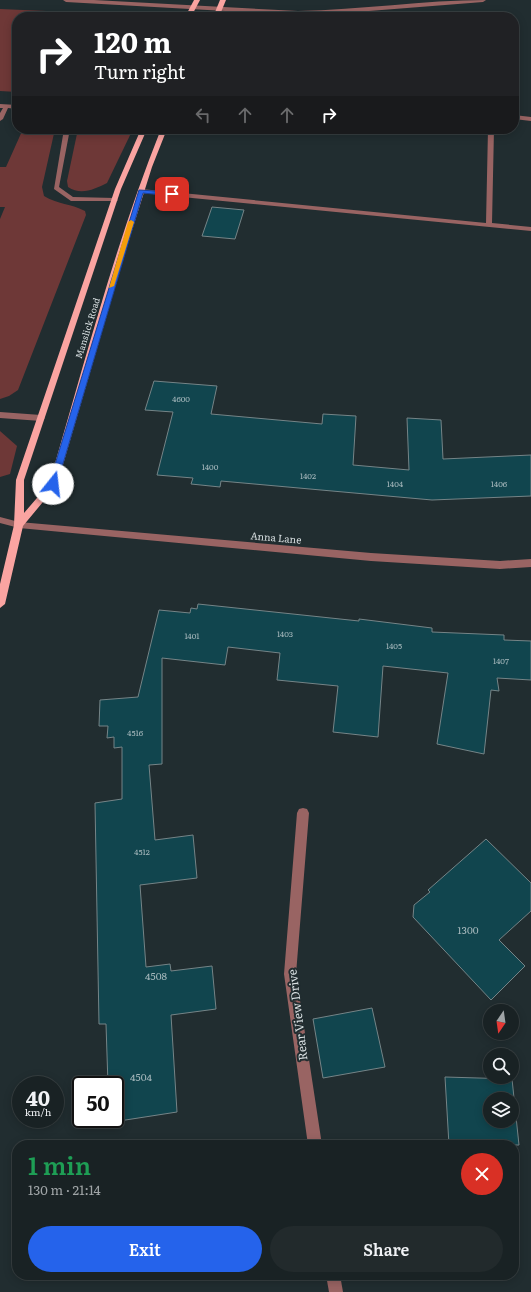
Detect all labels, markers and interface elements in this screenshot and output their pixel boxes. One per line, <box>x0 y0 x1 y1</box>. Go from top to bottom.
text: 120 m <box>94 20 171 62</box>
icon: right <box>28 28 80 80</box>
text: Turn right <box>94 58 185 85</box>
icon: left <box>192 104 214 126</box>
icon: ahead <box>234 104 256 126</box>
icon: ahead <box>276 104 298 126</box>
icon: right <box>318 104 340 126</box>
pin <box>155 177 189 211</box>
icon: arrive <box>161 183 183 205</box>
street label: Manslick Road <box>71 295 103 360</box>
house number: 4600 <box>172 393 190 404</box>
house number: 1400 <box>202 461 219 472</box>
position arrow <box>32 463 74 505</box>
house number: 1402 <box>300 470 316 481</box>
house number: 1404 <box>387 478 404 489</box>
house number: 1406 <box>491 478 508 489</box>
street label: Anna Lane <box>250 527 302 547</box>
house number: 1403 <box>277 628 293 639</box>
house number: 1401 <box>184 630 200 641</box>
house number: 1405 <box>386 640 402 651</box>
house number: 1407 <box>493 655 509 666</box>
house number: 4516 <box>127 727 144 738</box>
house number: 4512 <box>134 846 150 857</box>
house number: 1300 <box>457 922 479 937</box>
house number: 4508 <box>145 968 167 983</box>
street label: Rear View Drive <box>282 968 312 1062</box>
north arrow <box>483 1004 519 1040</box>
map controls <box>483 1004 519 1128</box>
button: search <box>483 1048 519 1084</box>
house number: 4504 <box>130 1069 152 1084</box>
speed limit sign: 50 <box>72 1076 124 1128</box>
text: 40 <box>26 1082 50 1112</box>
button: layers <box>483 1092 519 1128</box>
text: km/h <box>25 1104 51 1119</box>
text: 1 min <box>28 1147 91 1182</box>
button: close <box>461 1153 503 1195</box>
text: 130 m · 21:14 <box>28 1180 101 1199</box>
button: Exit <box>28 1226 262 1272</box>
button: Share <box>270 1226 503 1272</box>

